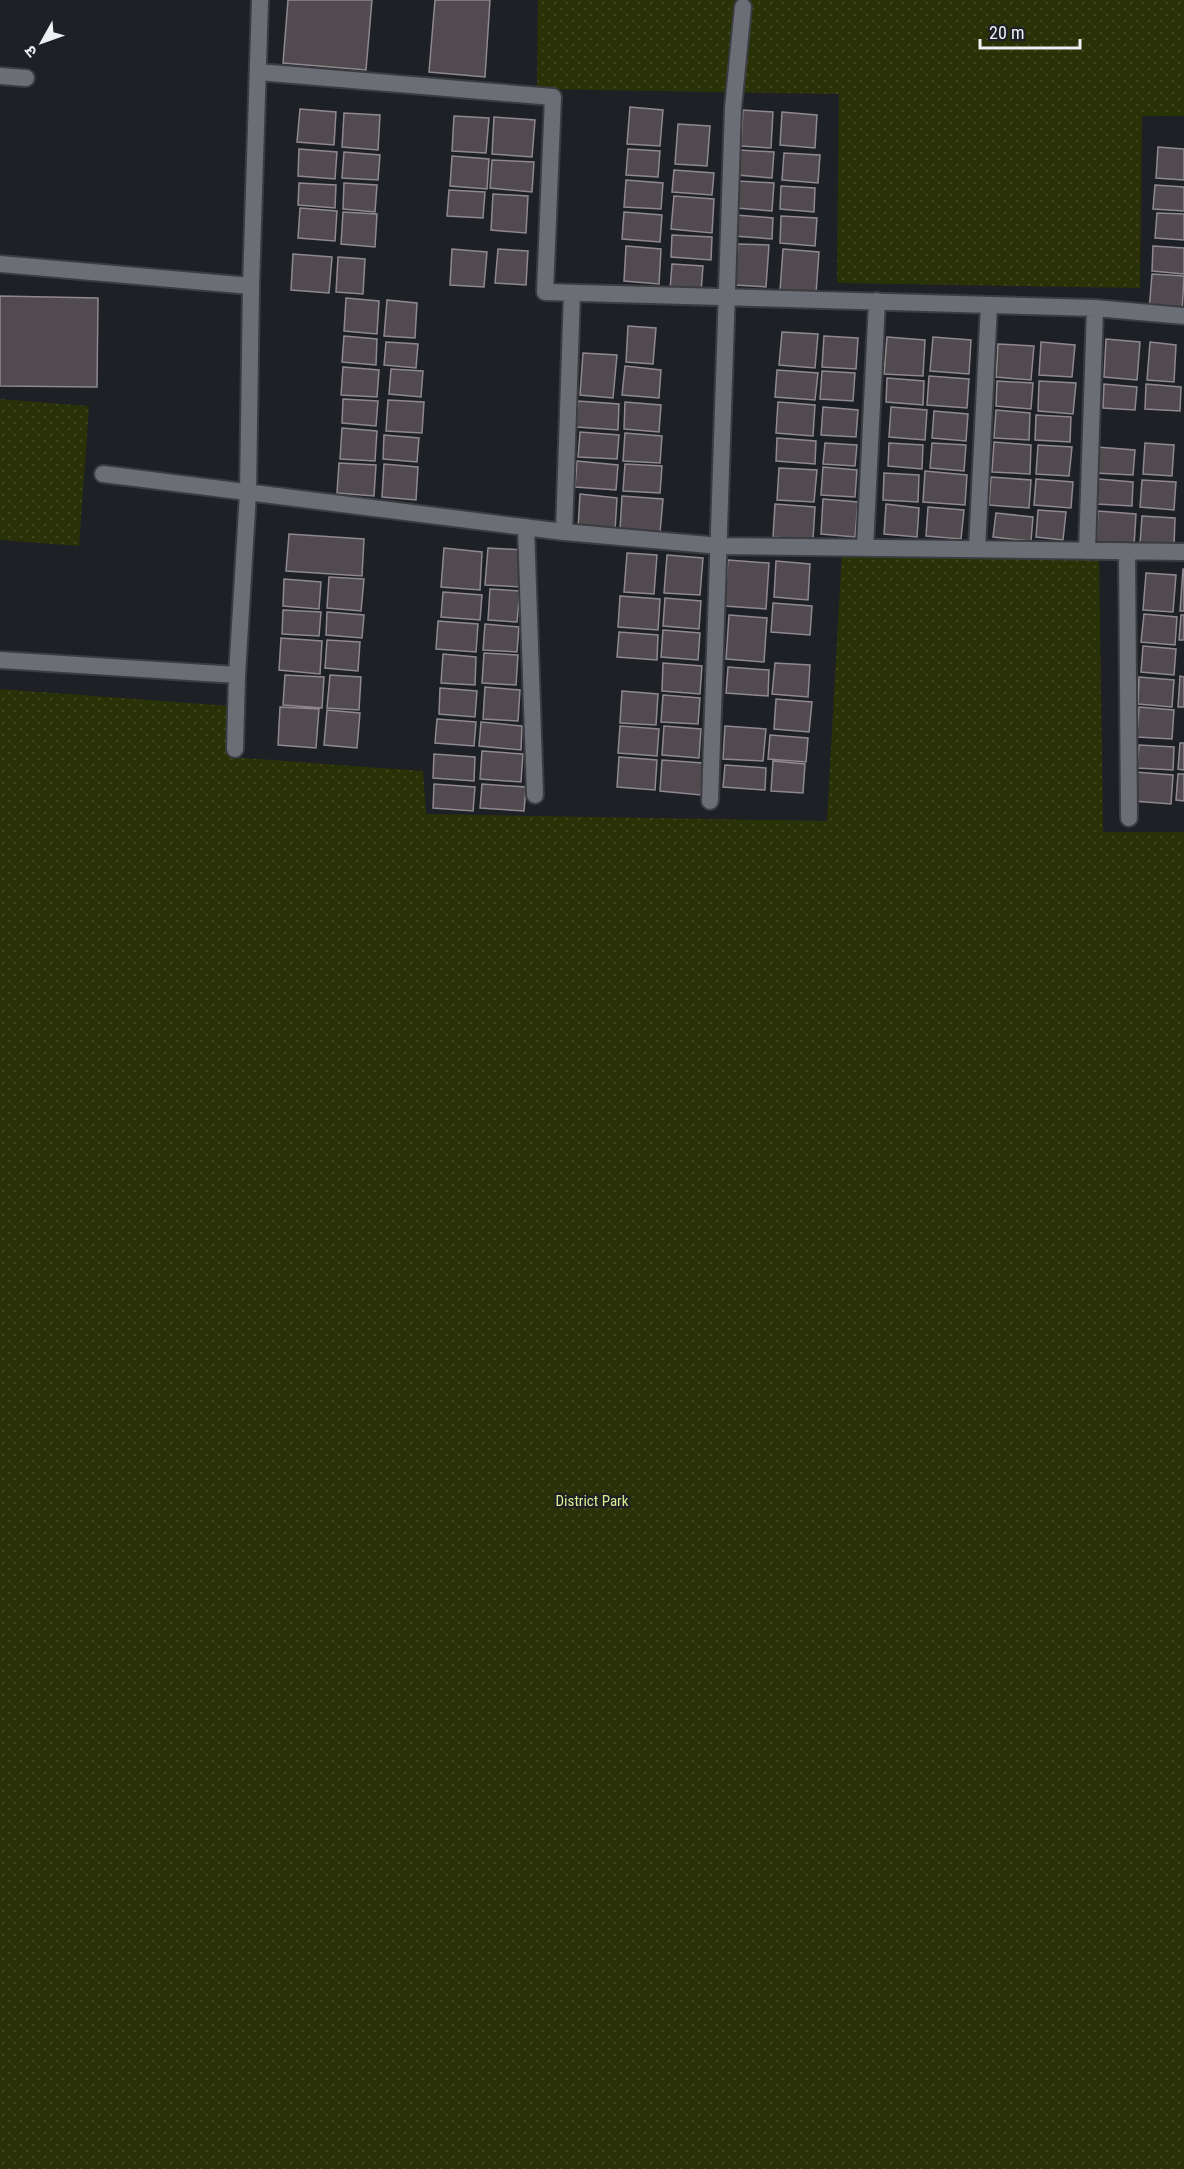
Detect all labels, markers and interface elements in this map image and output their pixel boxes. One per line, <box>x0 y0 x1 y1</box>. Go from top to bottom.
north arrow <box>12 12 72 72</box>
scale bar <box>980 12 1080 50</box>
text: 20 m <box>989 22 1024 43</box>
text: उ <box>20 41 41 61</box>
park label: District Park <box>556 1492 629 1510</box>

